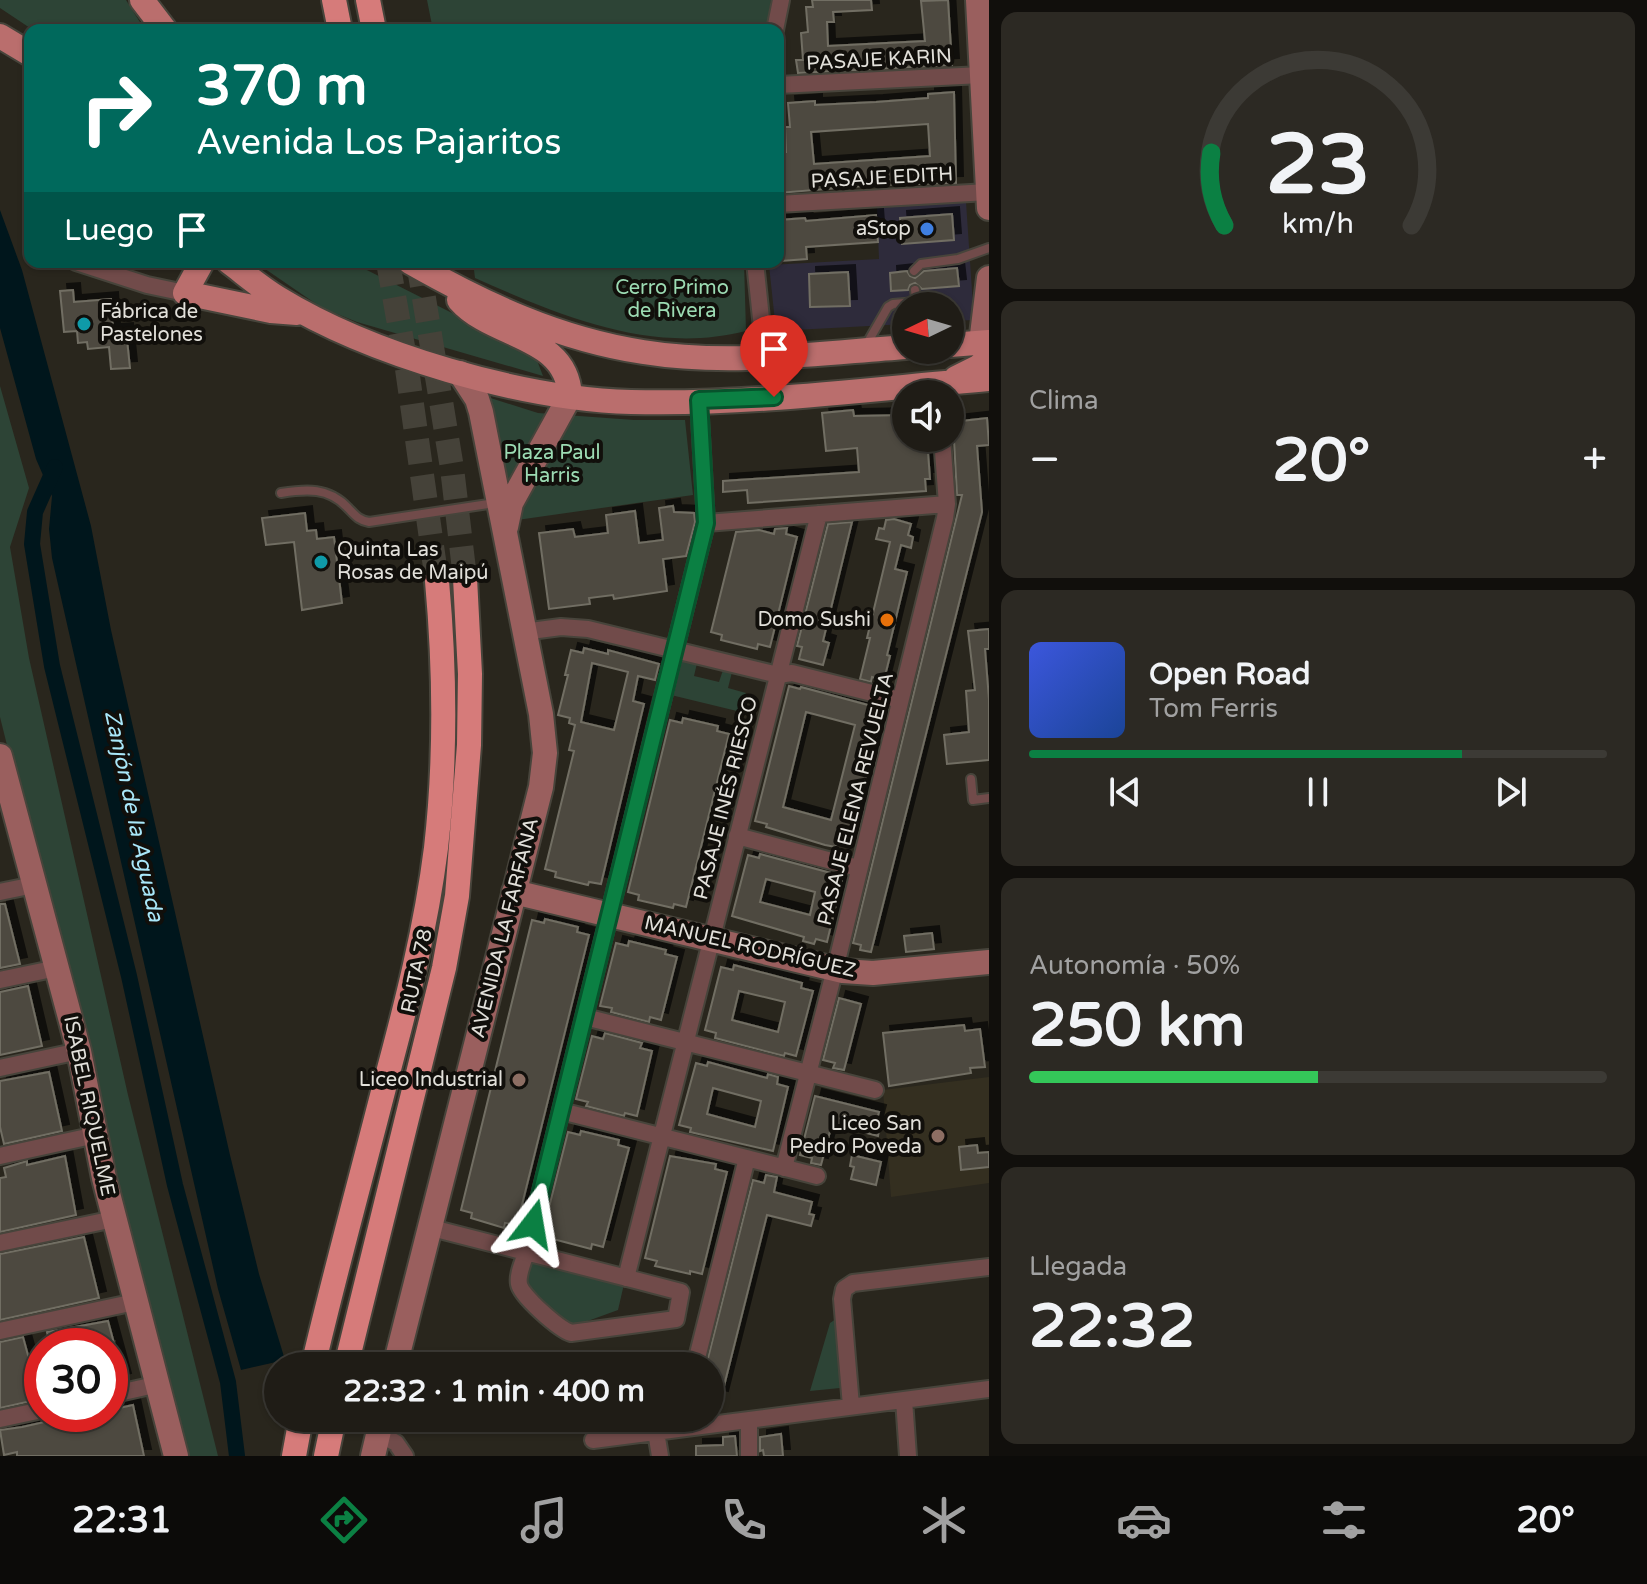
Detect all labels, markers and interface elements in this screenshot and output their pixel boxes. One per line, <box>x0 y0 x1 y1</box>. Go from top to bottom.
street label: PASAJE KARIN <box>806 44 952 76</box>
text: 370 m <box>196 53 367 120</box>
icon: right <box>64 56 168 160</box>
text: 23 <box>1266 116 1370 216</box>
text: Avenida Los Pajaritos <box>196 121 562 164</box>
street label: PASAJE EDITH <box>810 162 954 194</box>
icon: arrive <box>170 208 214 252</box>
text: km/h <box>1282 208 1354 242</box>
text: Luego <box>64 212 154 249</box>
place label: aStop <box>856 217 911 241</box>
marker: aStop <box>918 220 936 238</box>
park label: Cerro Primo de Rivera <box>615 276 729 323</box>
north arrow <box>892 292 964 364</box>
map controls <box>892 292 964 452</box>
place label: Fábrica de Pastelones <box>100 300 203 347</box>
marker: Fábrica de Pastelones <box>75 315 93 333</box>
pin <box>740 315 808 397</box>
icon: arrive <box>752 327 796 371</box>
button: sound <box>892 380 964 452</box>
text: Clima <box>1029 385 1099 416</box>
text: 20° <box>1272 425 1370 497</box>
text: − <box>1029 434 1060 487</box>
text: + <box>1582 434 1607 487</box>
park label: Plaza Paul Harris <box>503 441 601 488</box>
place label: Quinta Las Rosas de Maipú <box>337 538 489 585</box>
marker: Quinta Las Rosas de Maipú <box>312 553 330 571</box>
place label: Domo Sushi <box>757 608 871 632</box>
marker: Domo Sushi <box>878 611 896 629</box>
text: Open Road <box>1149 656 1310 693</box>
street label: PASAJE ELENA REVUELTA <box>813 670 899 928</box>
text: Tom Ferris <box>1149 693 1278 724</box>
street label: PASAJE INÉS RIESCO <box>688 694 763 902</box>
water label: Zanjón de la Aguada <box>99 708 169 925</box>
icon: previous <box>1103 770 1147 814</box>
icon: pause <box>1296 770 1340 814</box>
icon: next <box>1489 770 1533 814</box>
street label: AVENIDA LA FARFANA <box>466 816 544 1040</box>
street label: MANUEL RODRÍGUEZ <box>642 910 858 983</box>
street label: RUTA 78 <box>396 927 438 1015</box>
text: Autonomía · 50% <box>1029 950 1240 981</box>
text: 250 km <box>1029 990 1245 1062</box>
street label: ISABEL RIQUELME <box>58 1014 120 1198</box>
place label: Liceo Industrial <box>359 1068 503 1092</box>
marker: Liceo Industrial <box>510 1071 528 1089</box>
place label: Liceo San Pedro Poveda <box>789 1112 922 1159</box>
marker: Liceo San Pedro Poveda <box>929 1127 947 1145</box>
position arrow <box>491 1182 575 1266</box>
text: Llegada <box>1029 1251 1127 1282</box>
text: 22:32 <box>1029 1291 1195 1363</box>
speed limit sign: 30 <box>24 1328 128 1432</box>
text: 22:32 · 1 min · 400 m <box>343 1373 645 1410</box>
icon: directions <box>316 1492 372 1548</box>
icon: music <box>516 1492 572 1548</box>
icon: phone <box>716 1492 772 1548</box>
icon: climate <box>916 1492 972 1548</box>
icon: car <box>1116 1492 1172 1548</box>
icon: filters <box>1316 1492 1372 1548</box>
text: 22:31 <box>72 1499 172 1542</box>
text: 20° <box>1516 1499 1575 1542</box>

